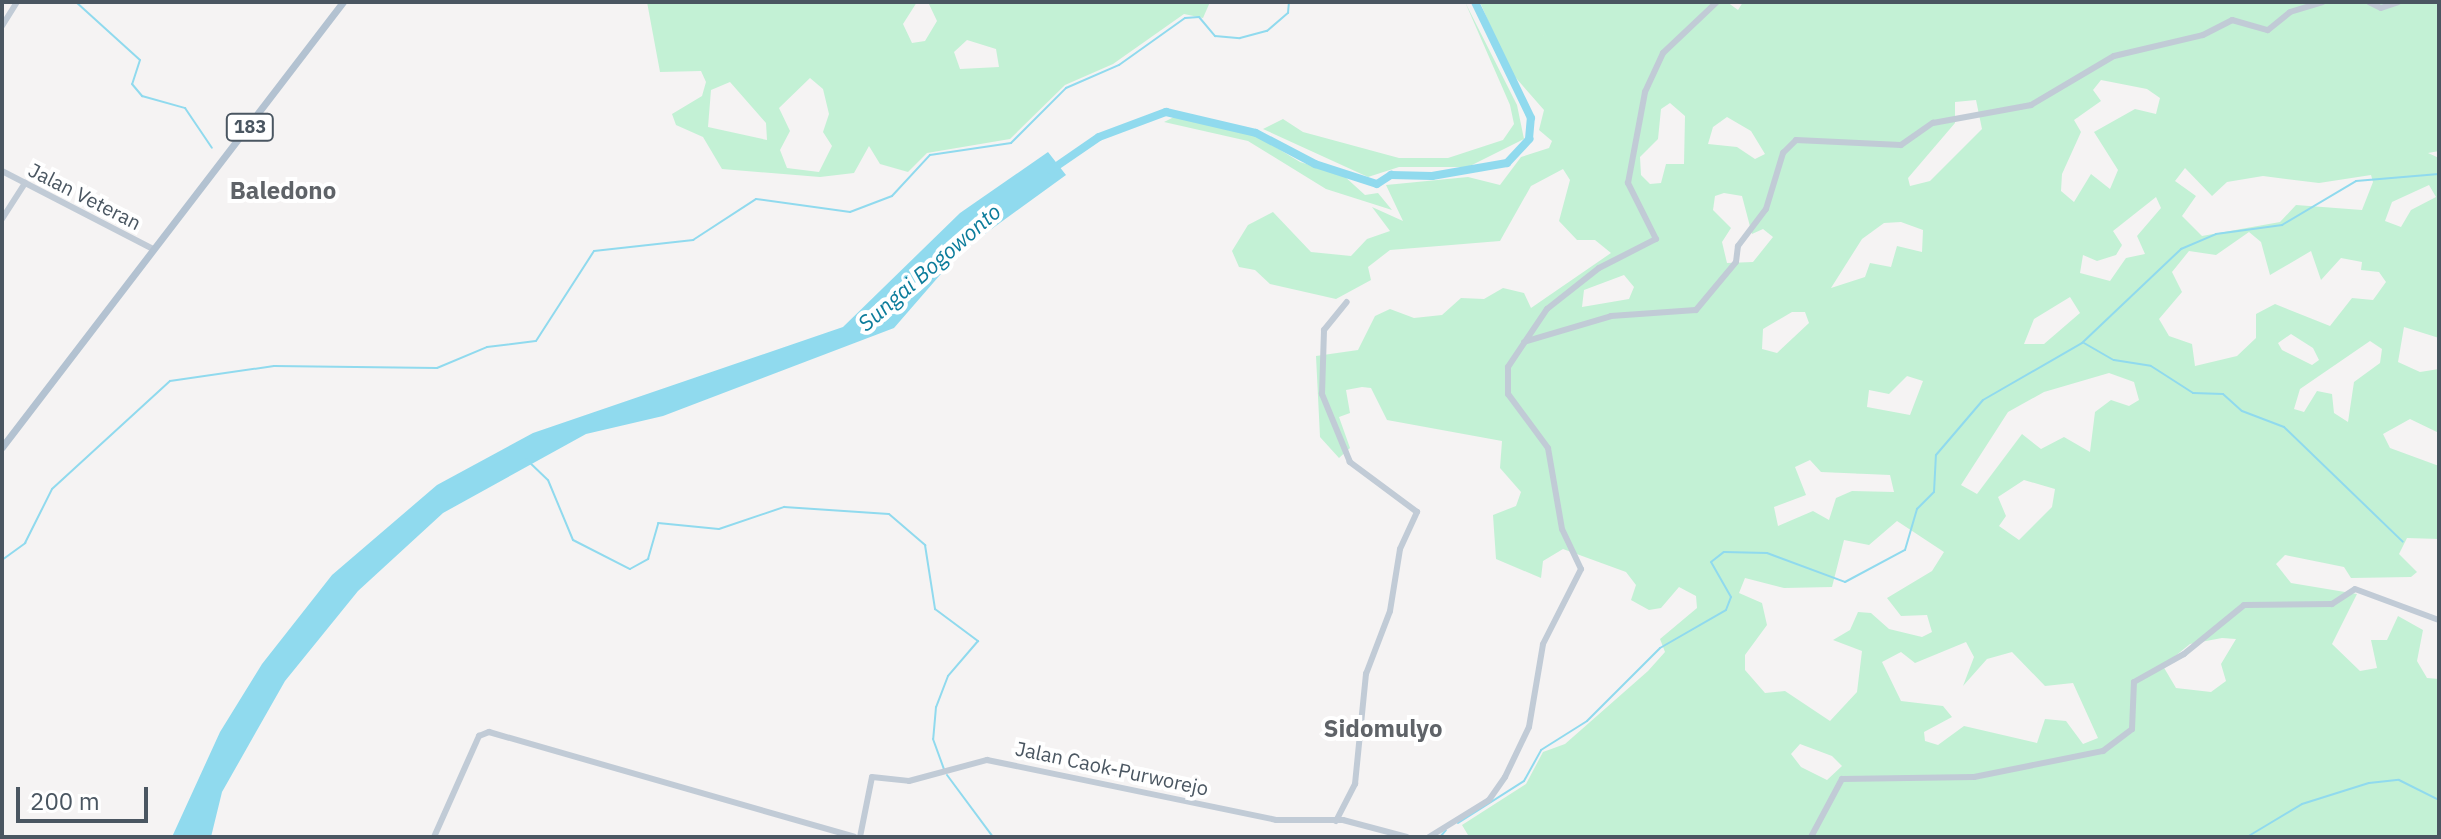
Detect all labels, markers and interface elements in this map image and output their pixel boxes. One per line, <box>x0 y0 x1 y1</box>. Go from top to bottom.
road number: 183 <box>224 113 276 141</box>
street label: Jalan Veteran <box>25 157 145 235</box>
district label: Baledono <box>230 177 336 205</box>
water label: Sungai Bogowonto <box>852 198 1006 336</box>
district label: Sidomulyo <box>1323 715 1443 743</box>
street label: Jalan Caok-Purworejo <box>1013 736 1211 800</box>
scale bar <box>20 771 152 821</box>
text: 200 m <box>30 785 100 817</box>

